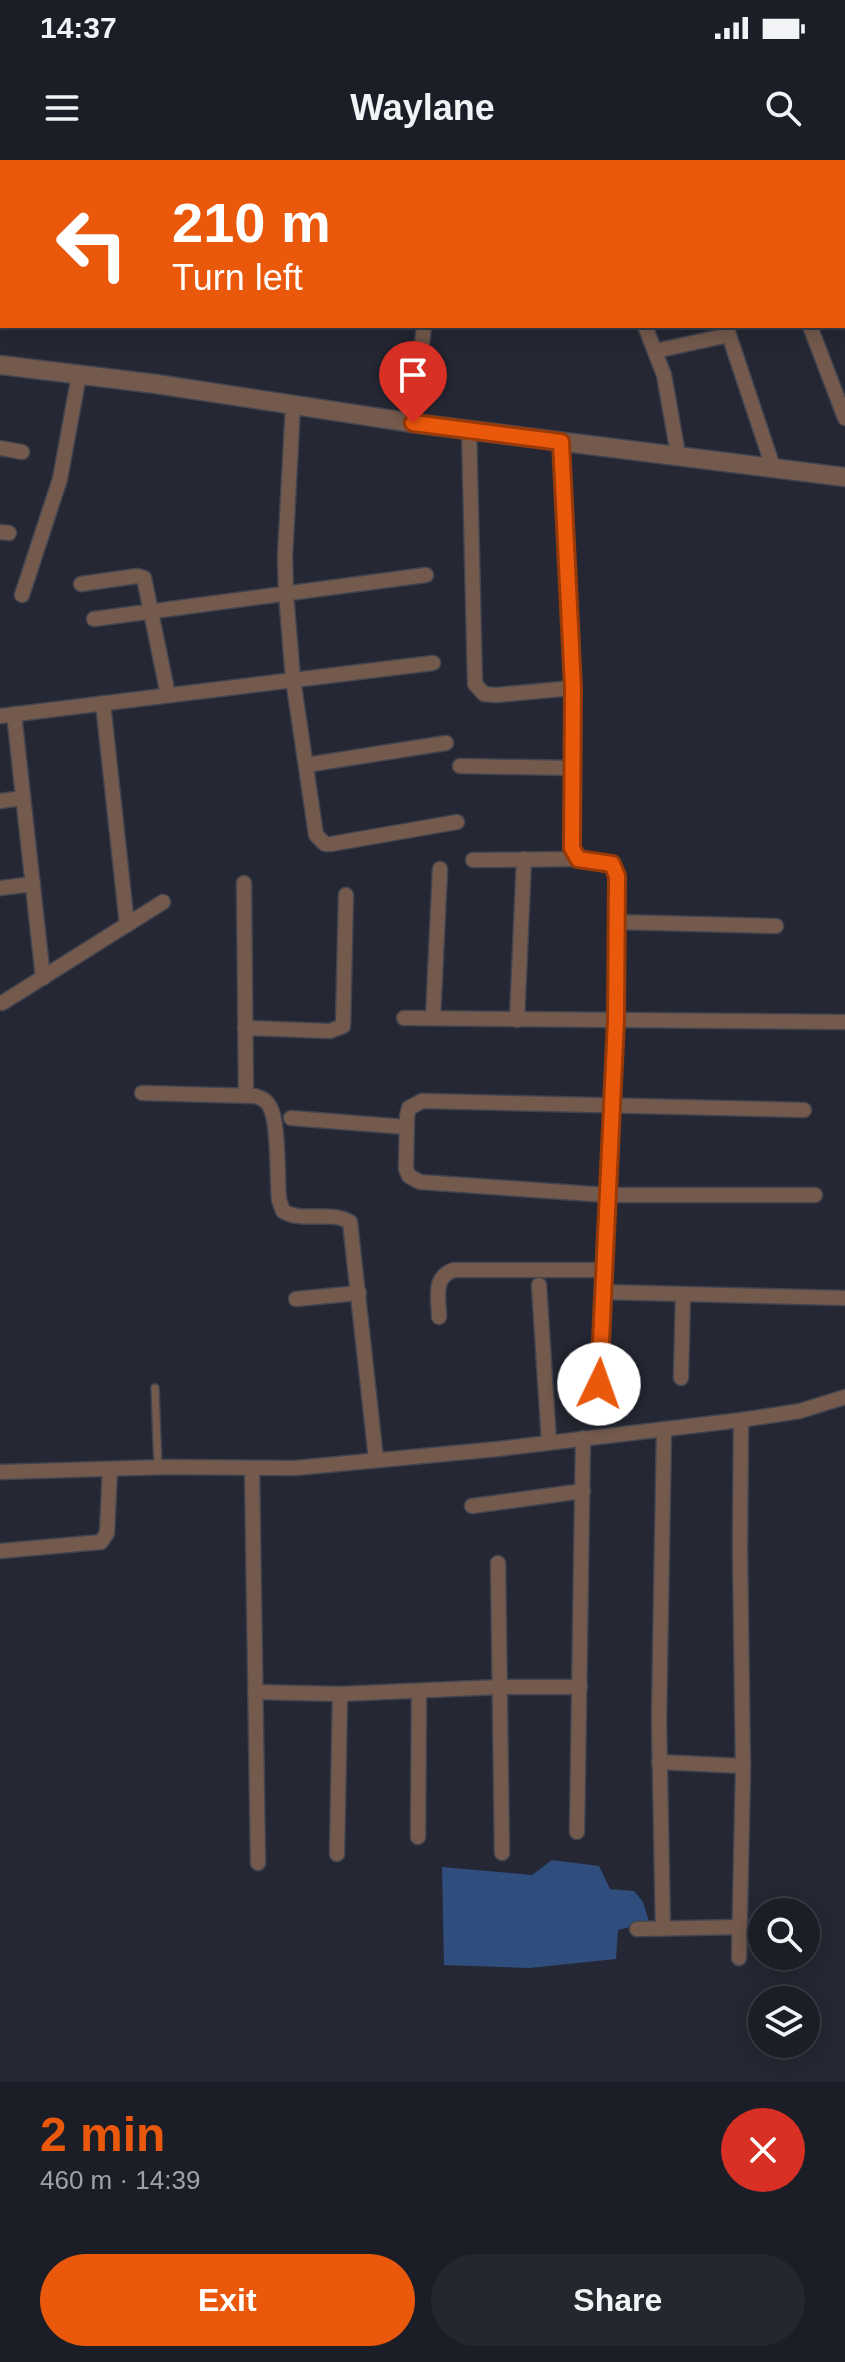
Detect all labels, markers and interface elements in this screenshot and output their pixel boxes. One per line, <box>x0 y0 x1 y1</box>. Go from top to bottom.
text: 14:37 <box>40 11 117 44</box>
icon: menu <box>40 86 84 130</box>
icon: search <box>761 86 805 130</box>
text: Waylane <box>350 87 495 128</box>
text: 210 m <box>172 191 331 254</box>
icon: left <box>40 192 144 296</box>
text: Turn left <box>172 257 303 298</box>
pin <box>379 341 447 423</box>
icon: arrive <box>391 353 435 397</box>
position arrow <box>557 1342 641 1426</box>
map controls <box>748 1898 820 2058</box>
button: search <box>748 1898 820 1970</box>
button: layers <box>748 1986 820 2058</box>
text: 2 min <box>40 2108 165 2161</box>
button: close <box>721 2108 805 2192</box>
text: 460 m · 14:39 <box>40 2165 200 2195</box>
button: Exit <box>40 2254 415 2346</box>
button: Share <box>431 2254 805 2346</box>

